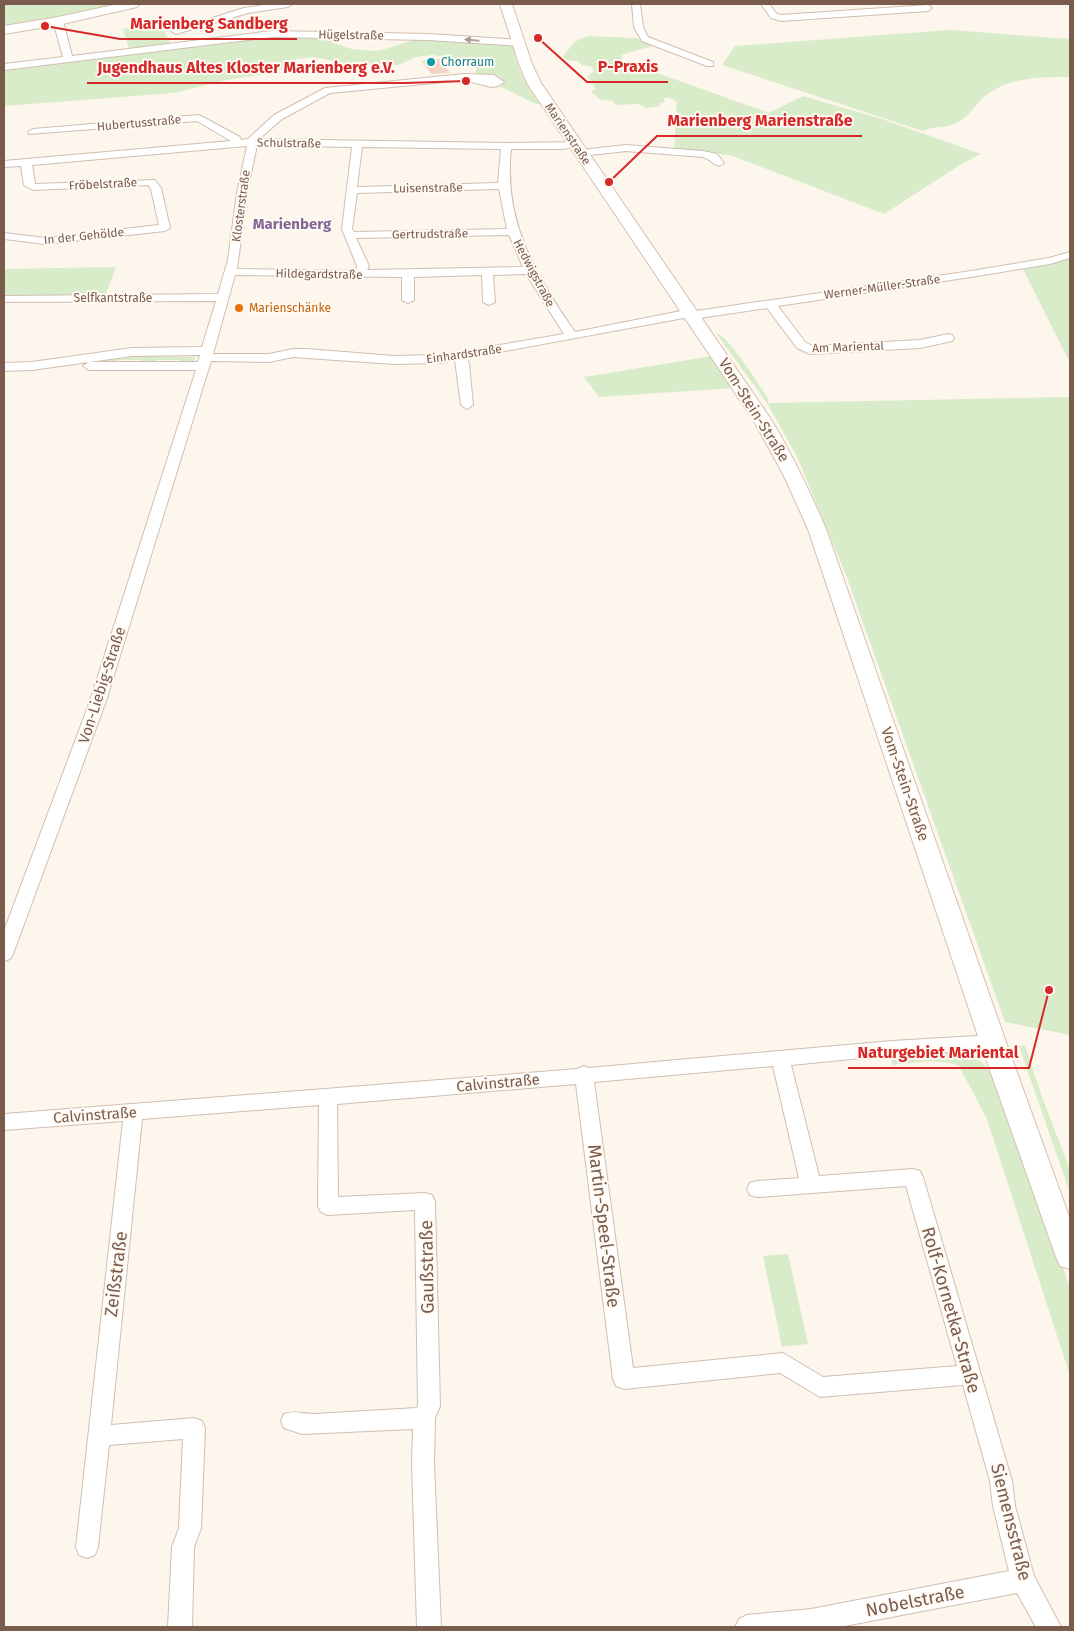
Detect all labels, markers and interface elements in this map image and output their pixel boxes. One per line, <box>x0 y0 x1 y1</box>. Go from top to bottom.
callout: Marienberg Sandberg <box>120 8 297 39</box>
text: Marienberg Sandberg <box>130 14 288 33</box>
street label: Hügelstraße <box>318 27 384 43</box>
one-way arrow <box>463 35 479 43</box>
callout: P-Praxis <box>587 51 668 82</box>
callout: Jugendhaus Altes Kloster Marienberg e.V. <box>87 52 405 83</box>
place label: Chorraum <box>441 55 494 69</box>
marker: Chorraum <box>425 56 437 68</box>
text: P-Praxis <box>598 57 658 76</box>
text: Jugendhaus Altes Kloster Marienberg e.V. <box>96 58 395 77</box>
street label: Marienstraße <box>542 100 594 168</box>
callout: Marienberg Marienstraße <box>657 105 862 136</box>
text: Marienberg Marienstraße <box>668 111 853 130</box>
street label: Hubertusstraße <box>96 112 182 134</box>
street label: Schulstraße <box>257 135 321 151</box>
street label: Klosterstraße <box>229 169 253 243</box>
street label: Fröbelstraße <box>69 175 137 193</box>
street label: Luisenstraße <box>393 180 463 196</box>
district label: Marienberg <box>253 215 332 233</box>
street label: In der Gehölde <box>43 225 125 247</box>
street label: Gertrudstraße <box>392 226 468 242</box>
street label: Hedwigstraße <box>510 237 558 309</box>
street label: Hildegardstraße <box>275 266 363 282</box>
street label: Werner-Müller-Straße <box>823 272 941 302</box>
street label: Selfkantstraße <box>74 291 152 305</box>
place label: Marienschänke <box>249 301 331 315</box>
marker: Marienschänke <box>233 302 245 314</box>
street label: Am Mariental <box>812 339 885 355</box>
street label: Einhardstraße <box>425 342 503 366</box>
street label: Vom-Stein-Straße <box>715 355 793 465</box>
street label: Von-Liebig-Straße <box>75 624 129 746</box>
street label: Vom-Stein-Straße <box>877 725 933 843</box>
callout: Naturgebiet Mariental <box>848 1037 1029 1068</box>
text: Naturgebiet Mariental <box>858 1043 1019 1062</box>
street label: Calvinstraße <box>455 1070 541 1096</box>
street label: Calvinstraße <box>53 1103 137 1127</box>
street label: Martin-Speel-Straße <box>583 1143 625 1309</box>
street label: Gaußstraße <box>415 1220 439 1314</box>
street label: Rolf-Kornetka-Straße <box>917 1224 985 1396</box>
street label: Zeißstraße <box>100 1230 132 1318</box>
street label: Siemensstraße <box>986 1461 1036 1583</box>
street label: Nobelstraße <box>864 1581 966 1621</box>

